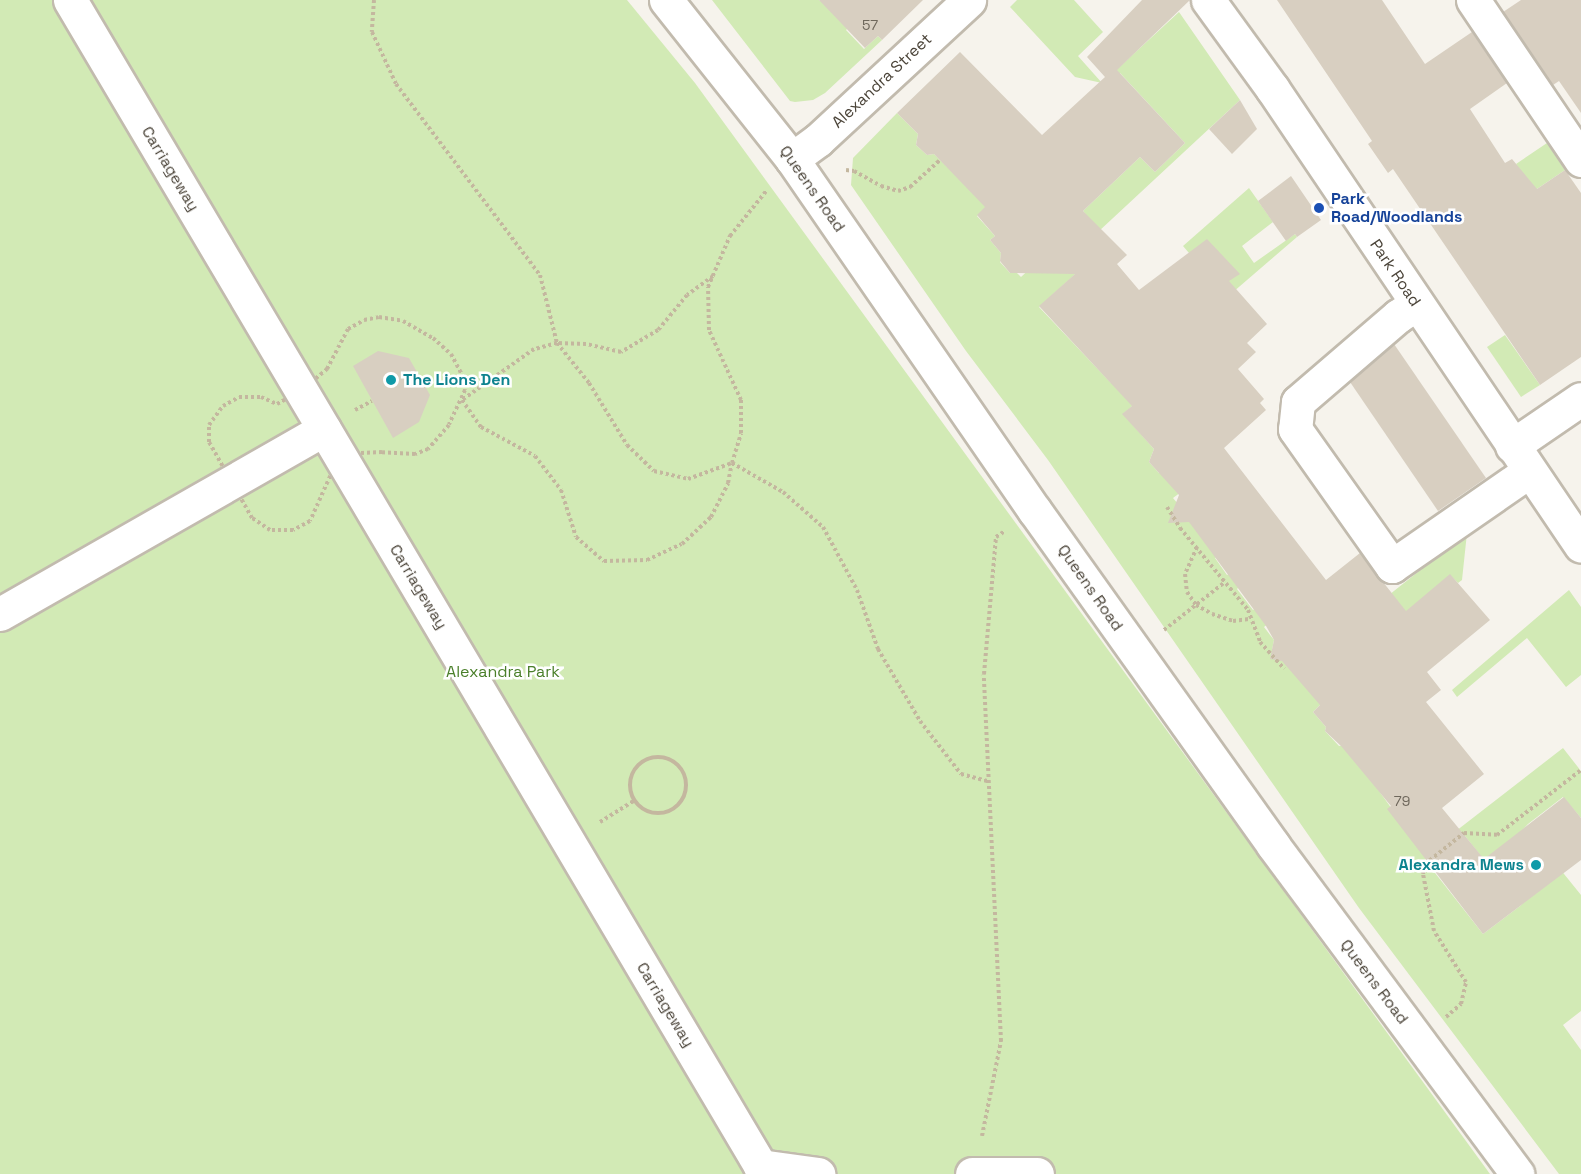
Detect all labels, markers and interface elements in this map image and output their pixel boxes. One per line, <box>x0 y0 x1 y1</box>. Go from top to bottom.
house number: 57 <box>862 17 878 33</box>
street label: Alexandra Street <box>828 30 936 132</box>
street label: Carriageway <box>137 123 203 215</box>
street label: Queens Road <box>775 142 849 236</box>
place label: Park Road/Woodlands <box>1331 189 1462 227</box>
marker: Park Road/Woodlands <box>1312 201 1326 215</box>
street label: Park Road <box>1366 236 1424 310</box>
place label: The Lions Den <box>403 370 510 390</box>
marker: The Lions Den <box>384 373 398 387</box>
street label: Carriageway <box>385 541 451 633</box>
street label: Queens Road <box>1053 541 1127 635</box>
park label: Alexandra Park <box>446 662 560 682</box>
house number: 79 <box>1394 793 1410 809</box>
place label: Alexandra Mews <box>1399 855 1524 875</box>
marker: Alexandra Mews <box>1529 858 1543 872</box>
street label: Queens Road <box>1336 936 1412 1028</box>
street label: Carriageway <box>632 959 698 1051</box>

